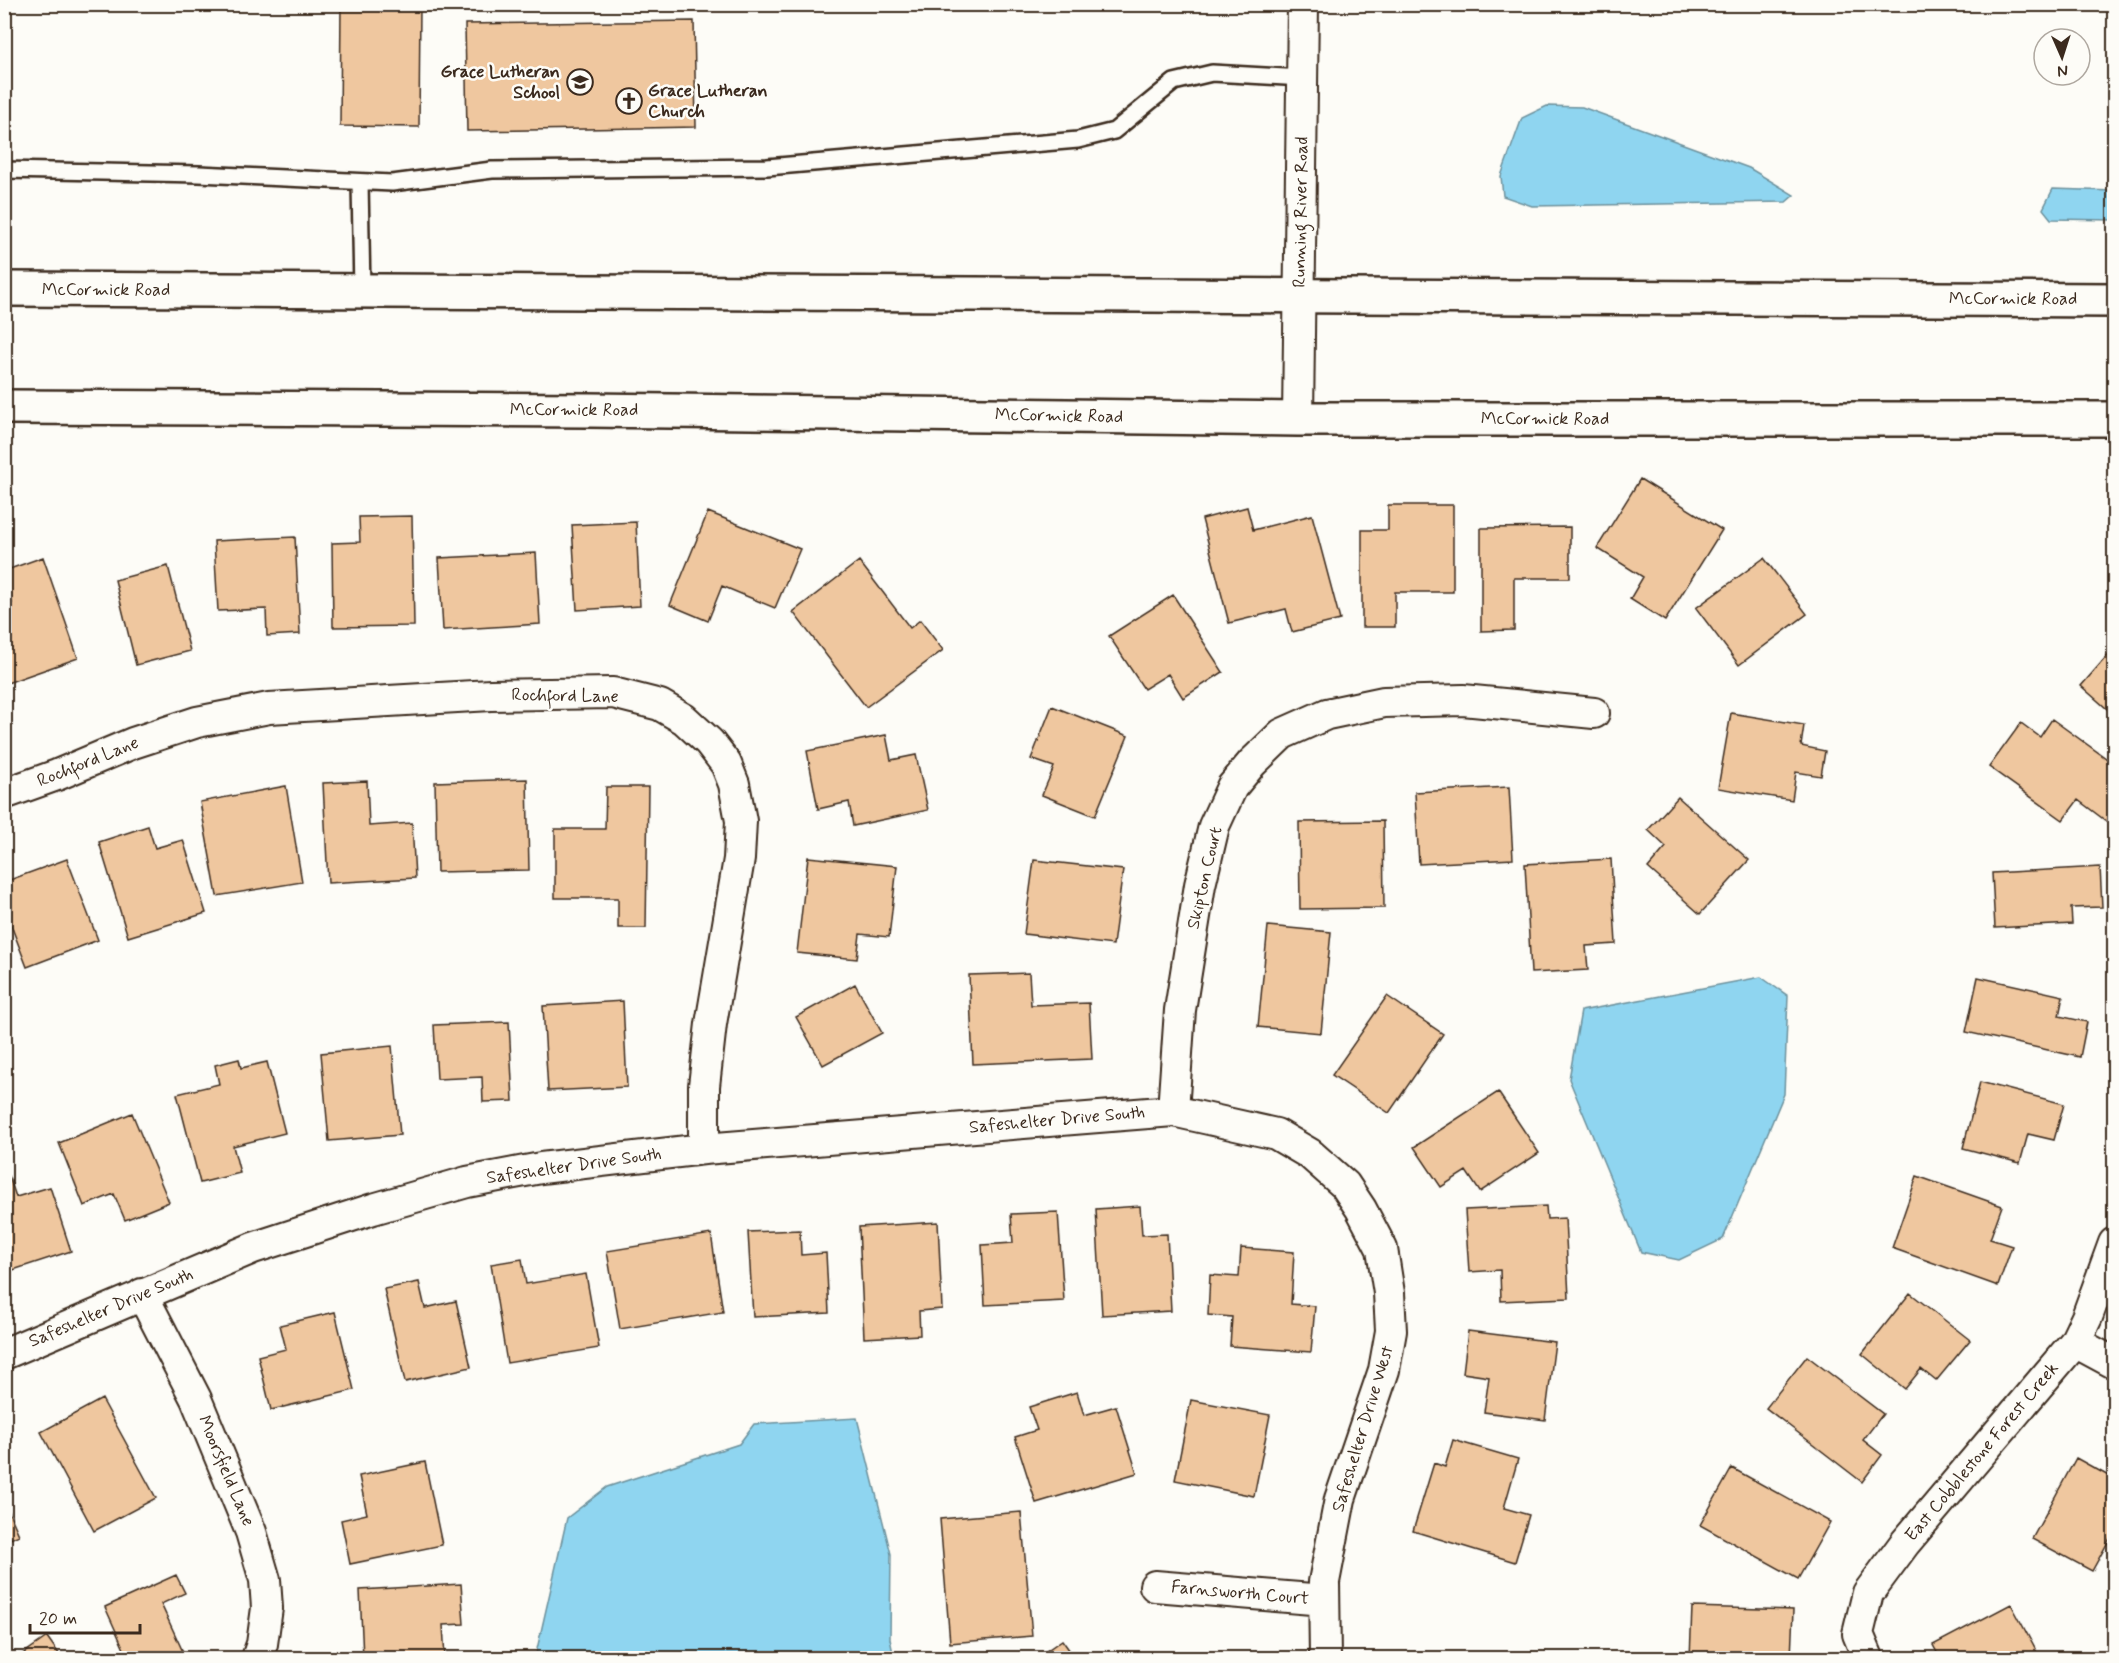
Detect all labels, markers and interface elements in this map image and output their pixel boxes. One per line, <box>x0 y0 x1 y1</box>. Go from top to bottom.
north arrow <box>2032 27 2092 87</box>
place label: Grace Lutheran School <box>440 60 560 105</box>
text: N <box>2057 60 2069 81</box>
school or university icon: Grace Lutheran School <box>565 67 595 97</box>
place label: Grace Lutheran Church <box>648 79 768 124</box>
church icon: Grace Lutheran Church <box>614 86 644 116</box>
street label: Running River Road <box>1288 136 1316 288</box>
street label: McCormick Road <box>42 278 170 302</box>
street label: McCormick Road <box>1949 287 2077 311</box>
street label: McCormick Road <box>510 398 638 422</box>
street label: McCormick Road <box>995 403 1123 429</box>
street label: McCormick Road <box>1481 407 1609 431</box>
street label: Rochford Lane <box>511 683 619 711</box>
street label: Rochford Lane <box>34 731 143 795</box>
street label: Skipton Court <box>1182 824 1229 932</box>
street label: Safeshelter Drive South <box>968 1100 1146 1140</box>
street label: Safeshelter Drive South <box>485 1142 663 1190</box>
street label: Safeshelter Drive South <box>25 1262 197 1354</box>
street label: Safeshelter Drive West <box>1326 1342 1400 1515</box>
street label: East Cobblestone Forest Creek <box>1900 1357 2064 1547</box>
street label: Moorsfield Lane <box>192 1412 260 1530</box>
street label: Farnsworth Court <box>1170 1575 1310 1611</box>
scale bar <box>30 1597 140 1635</box>
text: 20 m <box>39 1607 77 1631</box>

